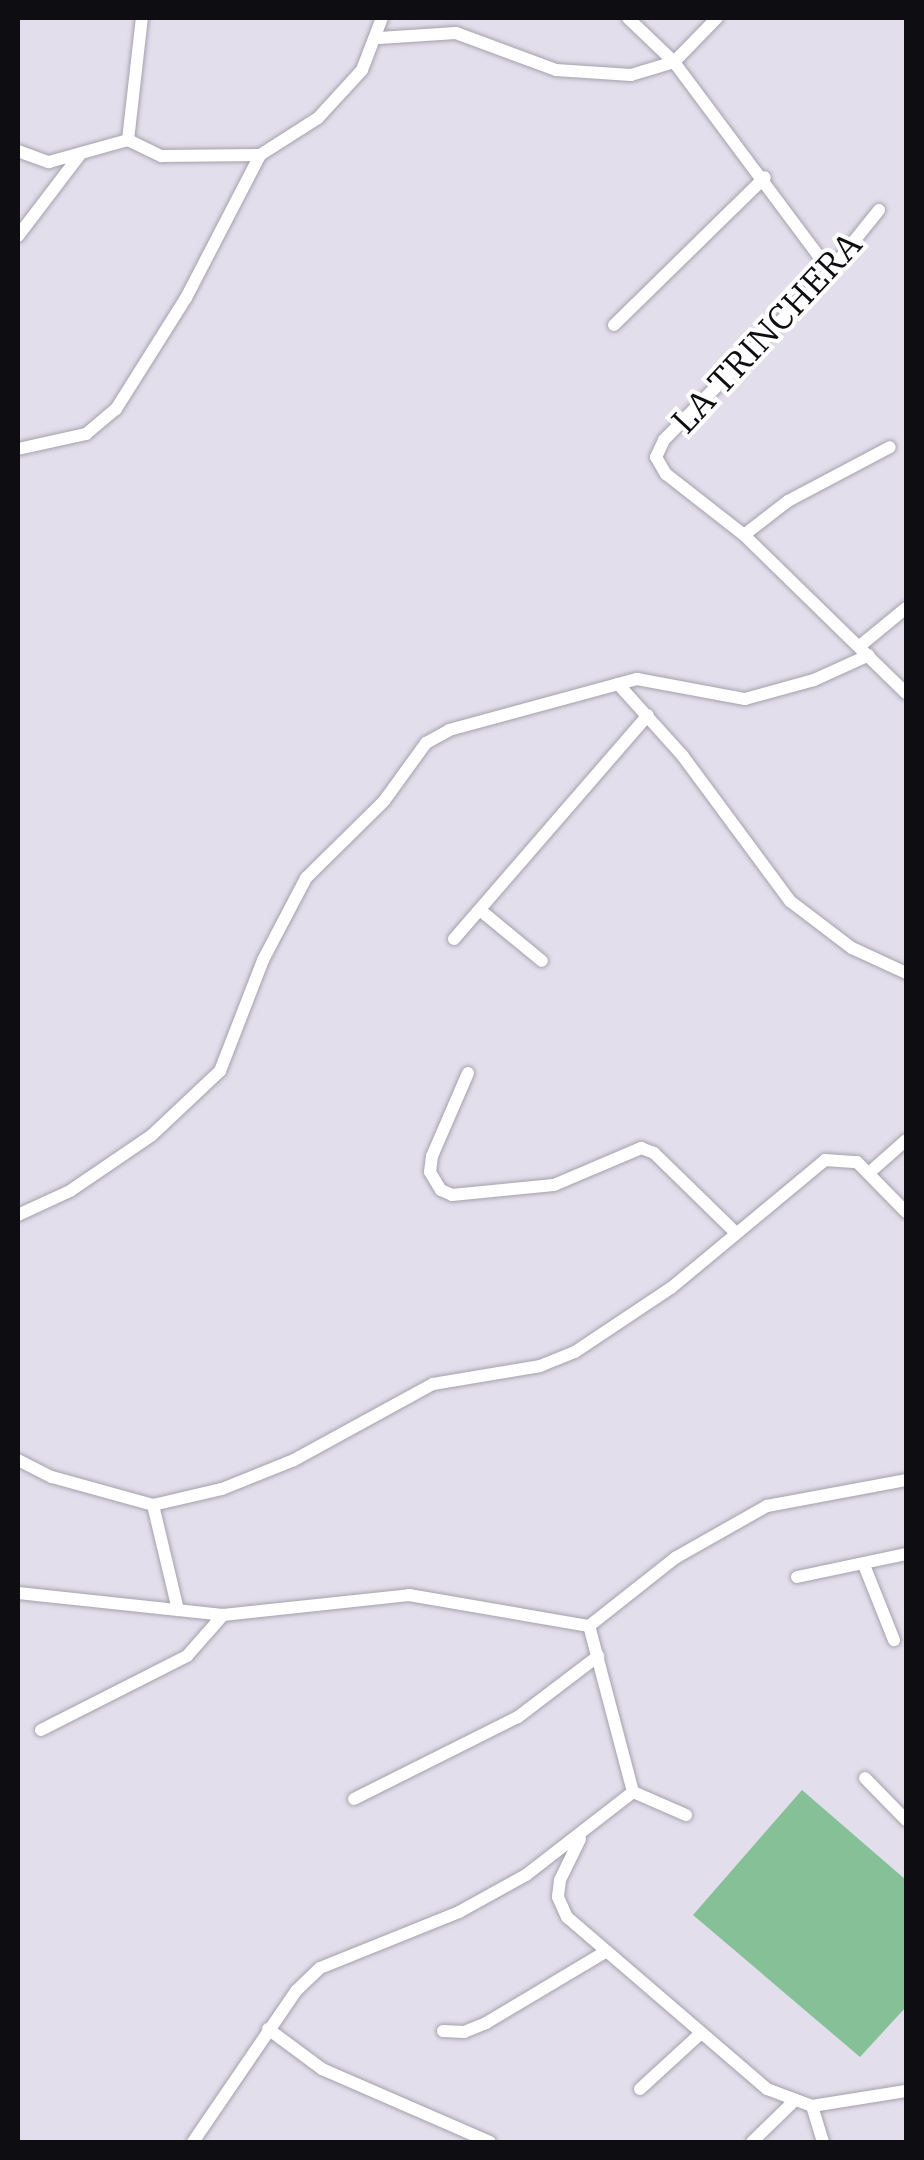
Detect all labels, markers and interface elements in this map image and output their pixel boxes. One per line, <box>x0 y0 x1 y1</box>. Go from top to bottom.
street label: LA TRINCHERA <box>662 223 870 441</box>

